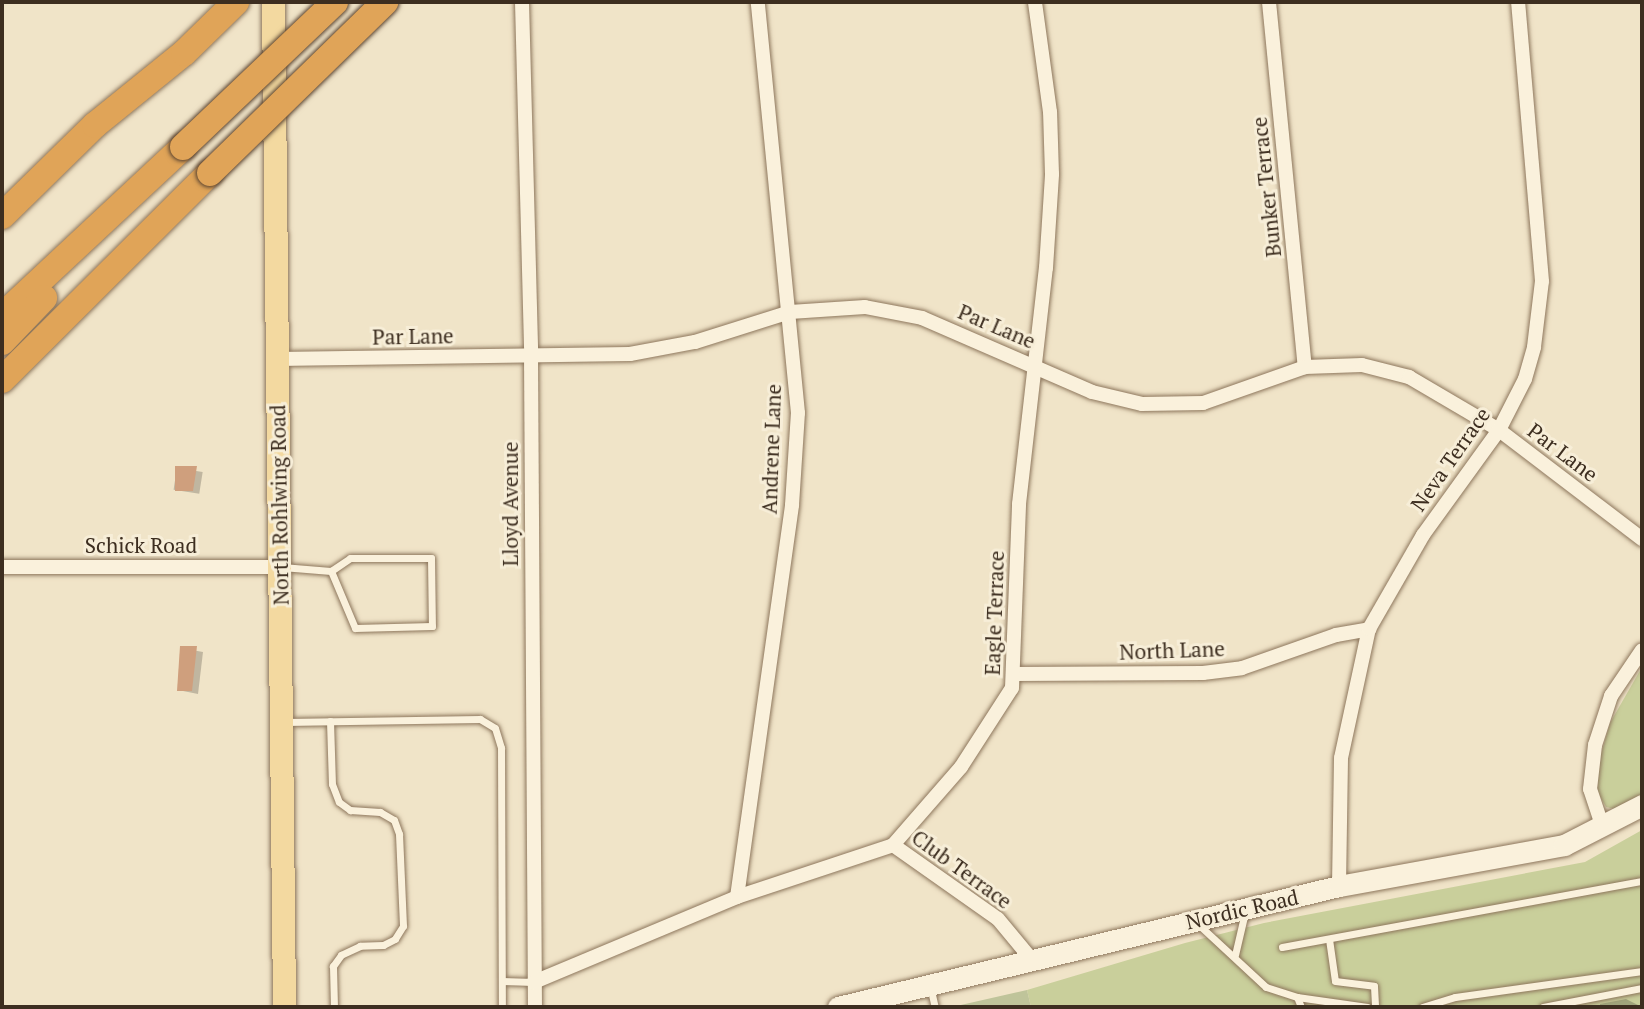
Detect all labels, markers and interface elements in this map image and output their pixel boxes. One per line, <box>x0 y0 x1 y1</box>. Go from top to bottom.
street label: Bunker Terrace <box>1246 116 1286 258</box>
street label: Par Lane <box>955 298 1039 354</box>
street label: Par Lane <box>372 323 454 349</box>
street label: Andrene Lane <box>756 383 786 515</box>
street label: Neva Terrace <box>1405 402 1495 516</box>
street label: North Rohlwing Road <box>265 404 293 606</box>
street label: Par Lane <box>1523 417 1603 487</box>
street label: Lloyd Avenue <box>497 441 523 567</box>
street label: Schick Road <box>85 532 197 558</box>
street label: Eagle Terrace <box>979 550 1009 676</box>
street label: North Lane <box>1119 636 1225 664</box>
street label: Club Terrace <box>907 824 1017 914</box>
street label: Nordic Road <box>1183 884 1301 934</box>

